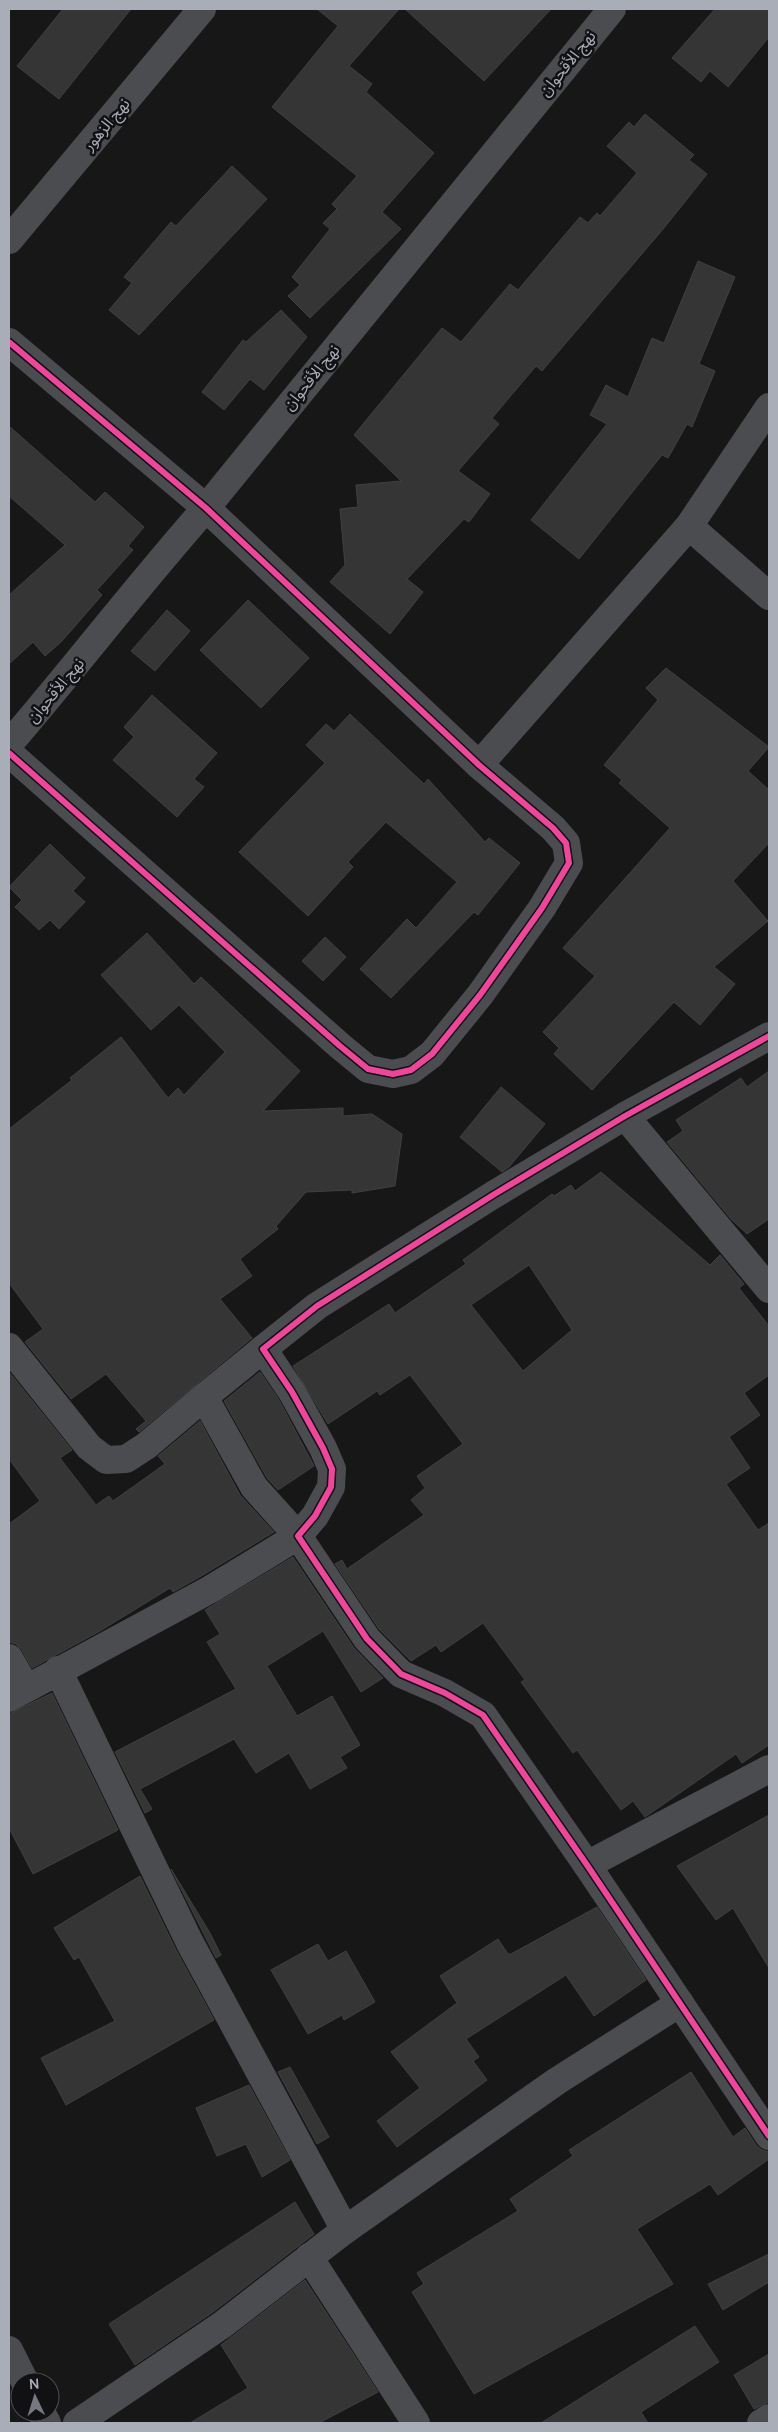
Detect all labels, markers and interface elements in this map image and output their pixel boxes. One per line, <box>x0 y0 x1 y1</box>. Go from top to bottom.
street label: نهج الأقحوان <box>534 25 602 102</box>
street label: نهج الزهور <box>77 93 136 157</box>
street label: نهج الأقحوان <box>278 339 346 416</box>
street label: نهج الأقحوان <box>21 653 90 729</box>
north arrow <box>10 2372 60 2422</box>
text: N <box>28 2374 40 2393</box>

